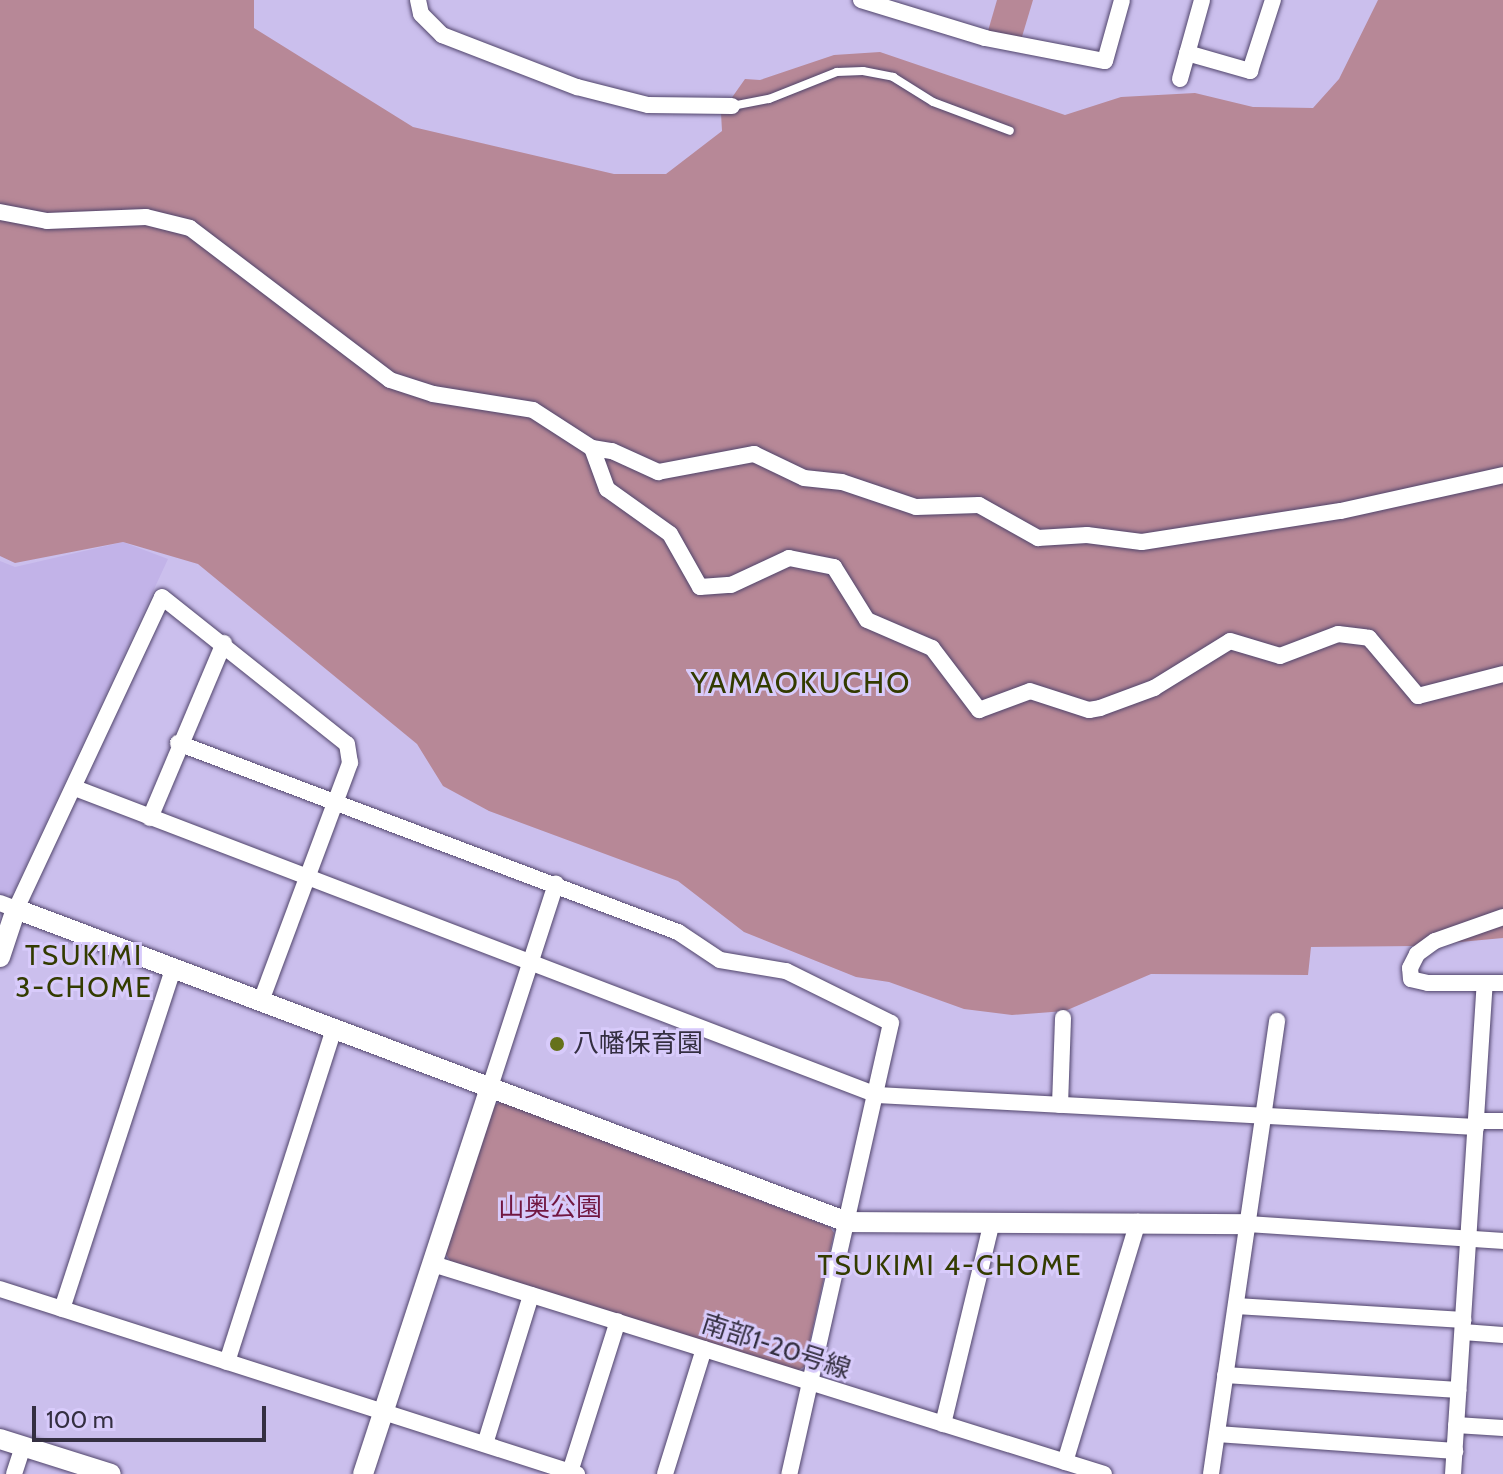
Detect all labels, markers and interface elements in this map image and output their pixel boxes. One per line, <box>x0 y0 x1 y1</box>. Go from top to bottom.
district label: YAMAOKUCHO <box>691 665 911 701</box>
district label: TSUKIMI 3-CHOME <box>15 938 153 1004</box>
place label: 八幡保育園 <box>573 1028 703 1060</box>
marker: 八幡保育園 <box>548 1035 566 1053</box>
park label: 山奥公園 <box>498 1192 602 1224</box>
district label: TSUKIMI 4-CHOME <box>817 1248 1083 1282</box>
street label: 南部1-20号線 <box>698 1308 854 1386</box>
scale bar <box>36 1390 270 1440</box>
text: 100 m <box>46 1405 114 1434</box>

